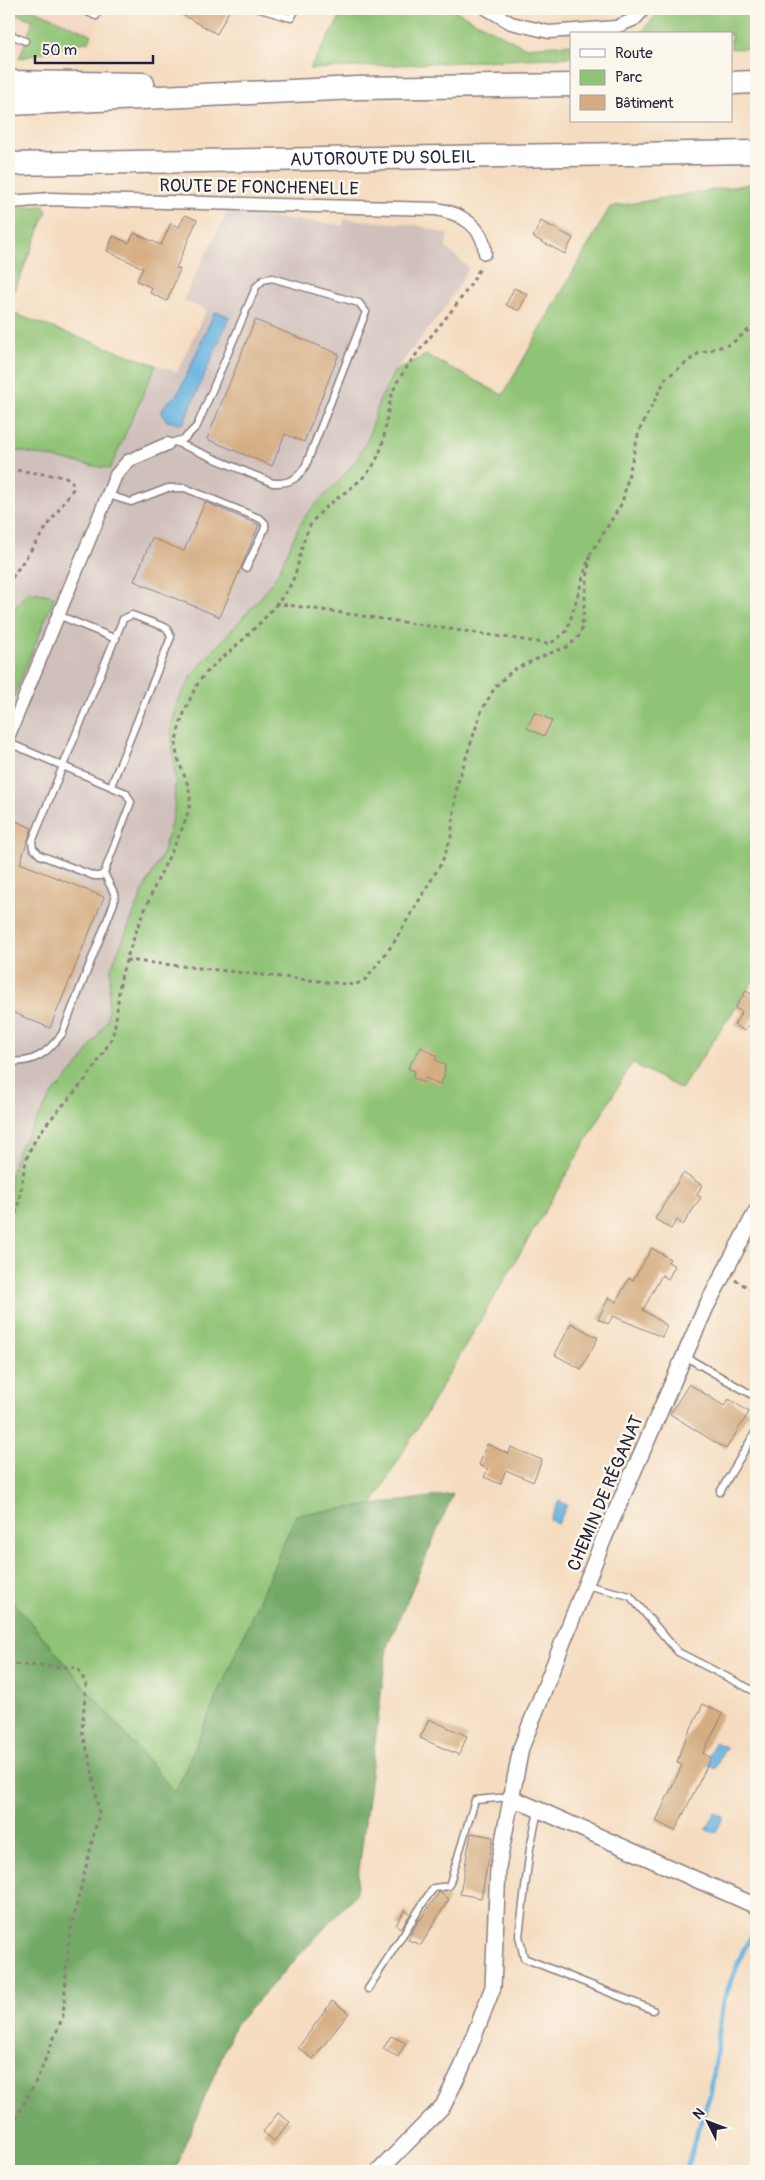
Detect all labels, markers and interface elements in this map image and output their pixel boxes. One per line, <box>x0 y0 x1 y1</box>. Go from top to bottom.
scale bar <box>35 32 152 64</box>
legend <box>570 32 732 122</box>
text: 50 m <box>42 41 77 60</box>
text: Route <box>615 44 653 63</box>
text: Parc <box>615 68 643 87</box>
text: Bâtiment <box>615 94 675 113</box>
street label: AUTOROUTE DU SOLEIL <box>290 146 476 171</box>
street label: ROUTE DE FONCHENELLE <box>159 174 359 201</box>
street label: CHEMIN DE RÉGANAT <box>562 1412 649 1575</box>
north arrow <box>682 2098 732 2148</box>
text: N <box>689 2104 708 2123</box>

